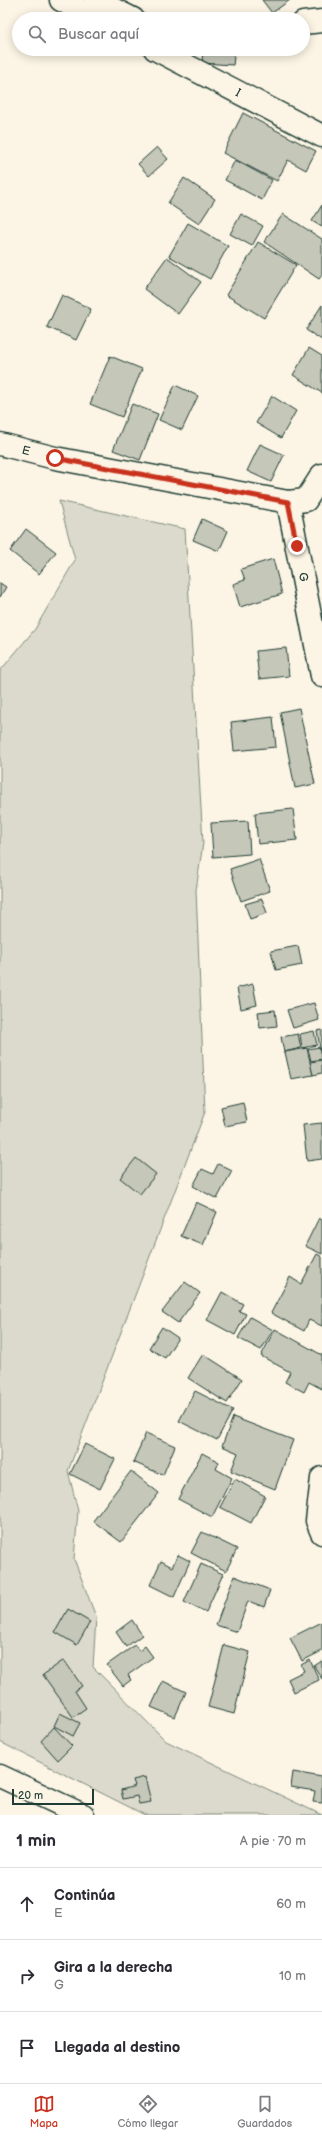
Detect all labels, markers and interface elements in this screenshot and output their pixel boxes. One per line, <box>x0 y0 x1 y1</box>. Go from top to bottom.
search box <box>12 12 310 56</box>
icon: search <box>26 23 48 45</box>
text: Buscar aquí <box>58 25 139 44</box>
street label: I <box>233 86 243 101</box>
street label: E <box>20 443 32 459</box>
route start <box>46 449 64 467</box>
route end <box>288 537 306 555</box>
street label: G <box>295 571 311 583</box>
scale bar <box>12 1787 94 1806</box>
text: 20 m <box>18 1789 43 1802</box>
text: 1 min <box>16 1831 56 1851</box>
text: A pie · 70 m <box>240 1833 306 1849</box>
text: Continúa <box>54 1886 115 1905</box>
icon: ahead <box>16 1893 38 1915</box>
text: 60 m <box>276 1896 306 1912</box>
text: E <box>54 1905 63 1921</box>
text: Gira a la derecha <box>54 1958 173 1977</box>
icon: right <box>16 1965 38 1987</box>
text: 10 m <box>279 1968 306 1984</box>
text: G <box>54 1977 64 1993</box>
icon: arrive <box>16 2037 38 2059</box>
text: Llegada al destino <box>54 2038 180 2057</box>
tab: Mapa <box>30 2093 58 2130</box>
tab: Cómo llegar <box>118 2093 178 2130</box>
tab: Guardados <box>237 2093 292 2130</box>

